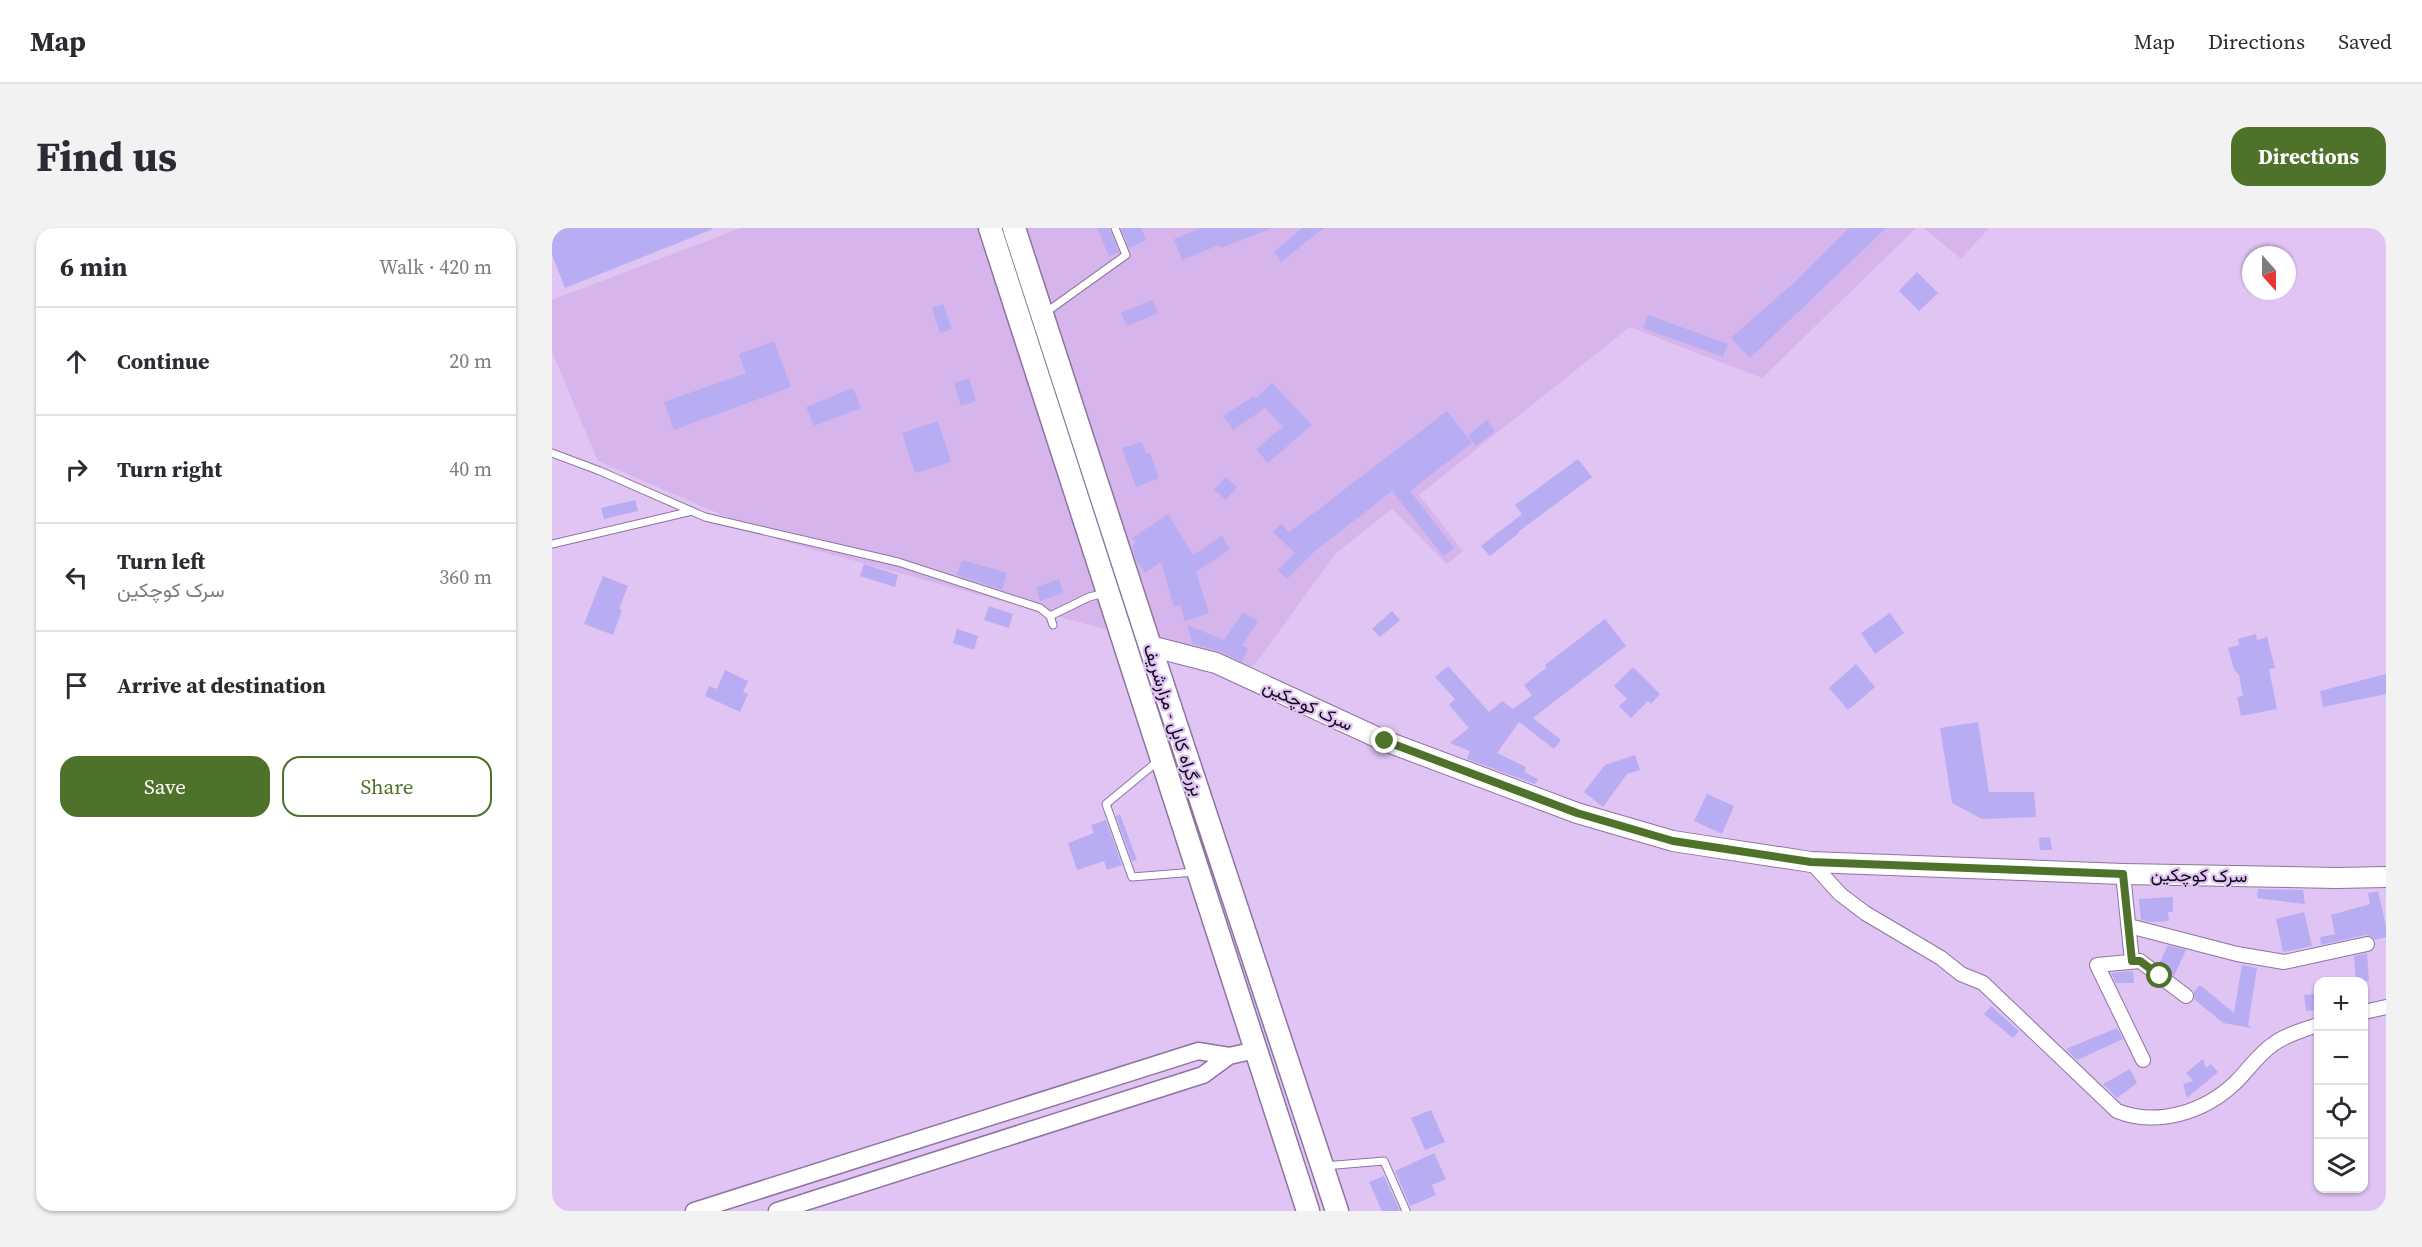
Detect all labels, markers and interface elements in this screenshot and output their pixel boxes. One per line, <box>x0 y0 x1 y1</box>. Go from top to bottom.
text: Map <box>30 22 86 60</box>
text: Map <box>2134 27 2175 56</box>
text: Directions <box>2208 27 2305 56</box>
text: Saved <box>2338 27 2392 56</box>
text: Find us <box>36 127 177 185</box>
button: Directions <box>2231 127 2386 186</box>
north arrow <box>2242 246 2296 300</box>
text: 6 min <box>60 249 127 285</box>
text: Walk · 420 m <box>379 253 492 281</box>
icon: ahead <box>60 345 93 378</box>
text: Continue <box>117 346 210 376</box>
text: 20 m <box>449 347 492 375</box>
icon: right <box>60 453 93 486</box>
text: Turn right <box>117 454 222 484</box>
text: 40 m <box>449 455 492 483</box>
text: Turn left <box>117 546 205 576</box>
icon: left <box>60 561 93 594</box>
text: 360 m <box>439 563 492 591</box>
text: سرک کوچکین <box>117 576 225 604</box>
street label: بزرگراه کابل - مزارشریف <box>1138 641 1210 799</box>
icon: arrive <box>60 669 93 702</box>
text: Arrive at destination <box>117 670 326 700</box>
street label: سرک کوچکین <box>1259 673 1357 737</box>
route end <box>1371 727 1397 753</box>
button: Save <box>60 756 270 817</box>
button: Share <box>282 756 492 817</box>
street label: سرک کوچکین <box>2150 862 2248 888</box>
route start <box>2146 962 2172 988</box>
map controls <box>2314 977 2368 1193</box>
button: + <box>2314 977 2368 1031</box>
button: − <box>2314 1031 2368 1085</box>
button: locate <box>2314 1085 2368 1139</box>
button: layers <box>2314 1139 2368 1193</box>

